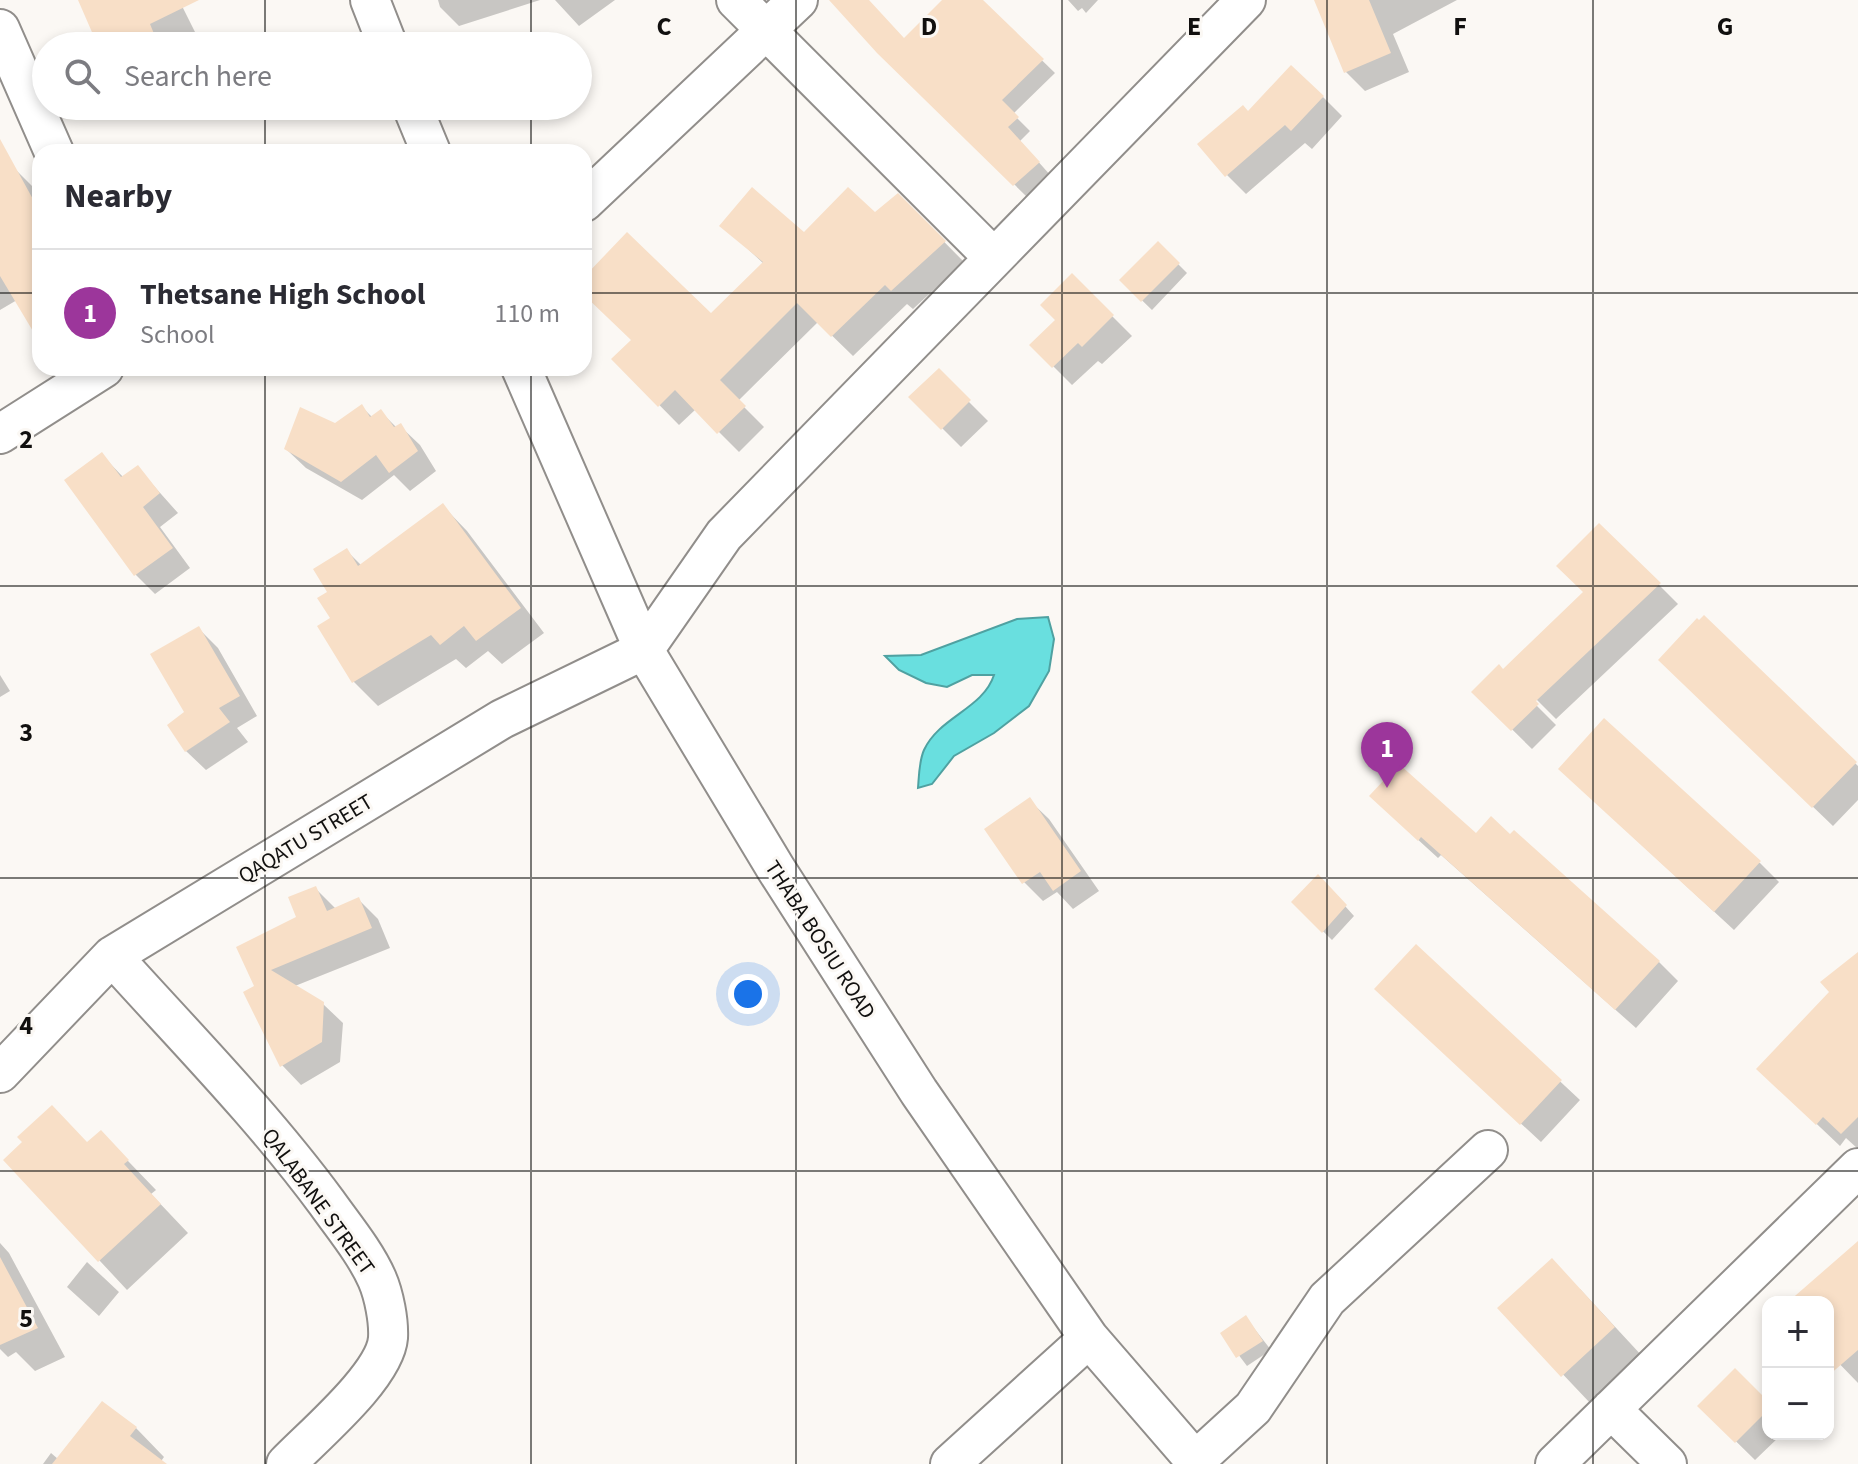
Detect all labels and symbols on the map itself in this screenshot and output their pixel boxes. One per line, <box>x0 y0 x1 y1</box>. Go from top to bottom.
text: C <box>656 8 672 45</box>
text: D <box>921 8 937 45</box>
text: E <box>1187 8 1201 45</box>
text: F <box>1453 8 1467 45</box>
text: G <box>1717 8 1733 45</box>
text: 2 <box>19 421 33 458</box>
text: 3 <box>19 714 33 751</box>
pin: 1 <box>1361 722 1413 788</box>
street label: QAQATU STREET <box>232 786 379 892</box>
street label: THABA BOSIU ROAD <box>757 854 884 1025</box>
your location <box>728 974 768 1014</box>
text: 4 <box>19 1007 33 1044</box>
street label: QALABANE STREET <box>254 1121 383 1282</box>
text: 5 <box>19 1300 33 1337</box>

